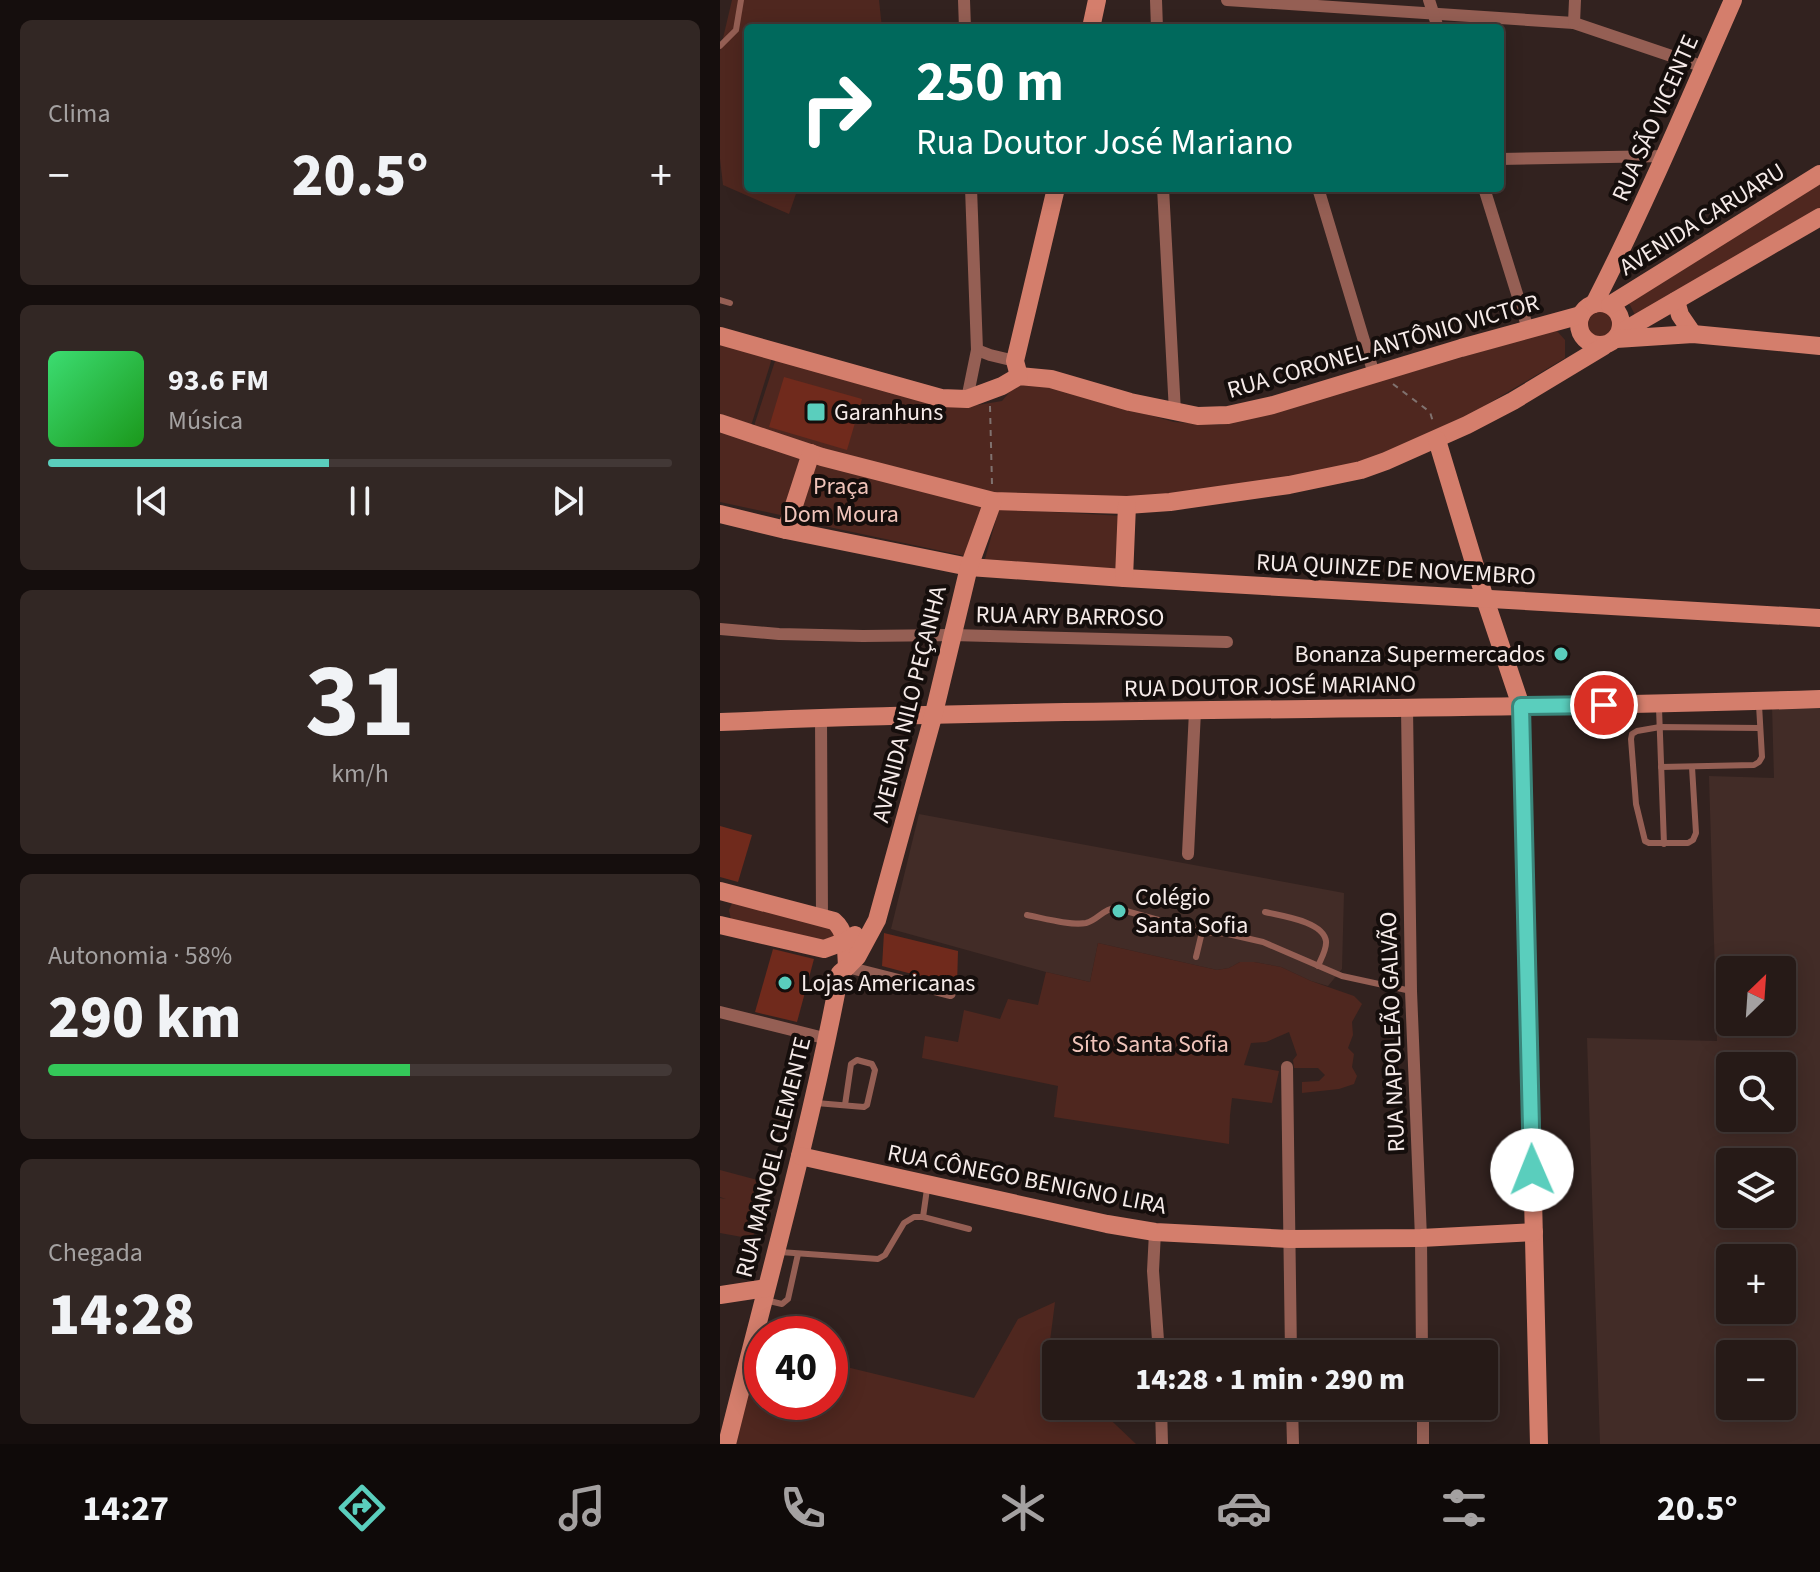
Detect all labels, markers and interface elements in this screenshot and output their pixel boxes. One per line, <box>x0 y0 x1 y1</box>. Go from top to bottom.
street label: RUA SÃO VICENTE <box>1603 29 1708 207</box>
text: 250 m <box>916 43 1064 122</box>
icon: right <box>784 56 888 160</box>
text: Clima <box>48 95 111 132</box>
text: Rua Doutor José Mariano <box>916 117 1293 168</box>
text: 20.5° <box>292 134 428 219</box>
text: − <box>48 145 70 208</box>
text: + <box>650 145 672 208</box>
street label: AVENIDA CARUARU <box>1613 154 1792 284</box>
street label: RUA CORONEL ANTÔNIO VICTOR <box>1223 285 1544 408</box>
text: 93.6 FM <box>168 359 269 402</box>
place label: Garanhuns <box>834 395 943 430</box>
marker: Garanhuns <box>805 401 827 423</box>
text: Música <box>168 402 243 439</box>
park label: Praça Dom Moura <box>783 469 899 532</box>
icon: previous <box>130 479 174 523</box>
icon: pause <box>338 479 382 523</box>
icon: next <box>546 479 590 523</box>
street label: RUA QUINZE DE NOVEMBRO <box>1255 545 1537 594</box>
street label: AVENIDA NILO PEÇANHA <box>863 582 956 826</box>
street label: RUA ARY BARROSO <box>975 597 1165 636</box>
text: 31 <box>305 629 415 777</box>
place label: Bonanza Supermercados <box>1295 637 1545 672</box>
marker: Bonanza Supermercados <box>1552 645 1570 663</box>
street label: RUA DOUTOR JOSÉ MARIANO <box>1124 666 1416 707</box>
pin <box>1570 671 1638 739</box>
icon: arrive <box>1582 683 1626 727</box>
text: km/h <box>331 755 389 792</box>
place label: Colégio Santa Sofia <box>1135 880 1248 943</box>
marker: Colégio Santa Sofia <box>1110 902 1128 920</box>
street label: RUA NAPOLEÃO GALVÃO <box>1371 911 1414 1153</box>
text: Autonomia · 58% <box>48 937 232 974</box>
north arrow <box>1716 956 1796 1036</box>
map controls <box>1716 956 1796 1420</box>
place label: Lojas Americanas <box>801 966 975 1001</box>
marker: Lojas Americanas <box>776 974 794 992</box>
text: 290 km <box>48 976 241 1061</box>
park label: Síto Santa Sofia <box>1071 1027 1229 1062</box>
street label: RUA MANOEL CLEMENTE <box>727 1033 820 1281</box>
button: search <box>1716 1052 1796 1132</box>
position arrow <box>1490 1128 1574 1212</box>
street label: RUA CÔNEGO BENIGNO LIRA <box>884 1135 1169 1224</box>
button: layers <box>1716 1148 1796 1228</box>
text: Chegada <box>48 1234 143 1271</box>
button: + <box>1716 1244 1796 1324</box>
text: 14:28 <box>48 1273 195 1358</box>
speed limit sign: 40 <box>744 1316 848 1420</box>
button: − <box>1716 1340 1796 1420</box>
text: 14:28 · 1 min · 290 m <box>1135 1358 1405 1401</box>
icon: directions <box>334 1480 390 1536</box>
icon: music <box>554 1480 610 1536</box>
icon: phone <box>775 1480 831 1536</box>
icon: climate <box>995 1480 1051 1536</box>
icon: car <box>1216 1480 1272 1536</box>
icon: filters <box>1436 1480 1492 1536</box>
text: 14:27 <box>82 1483 169 1534</box>
text: 20.5° <box>1657 1483 1738 1534</box>

